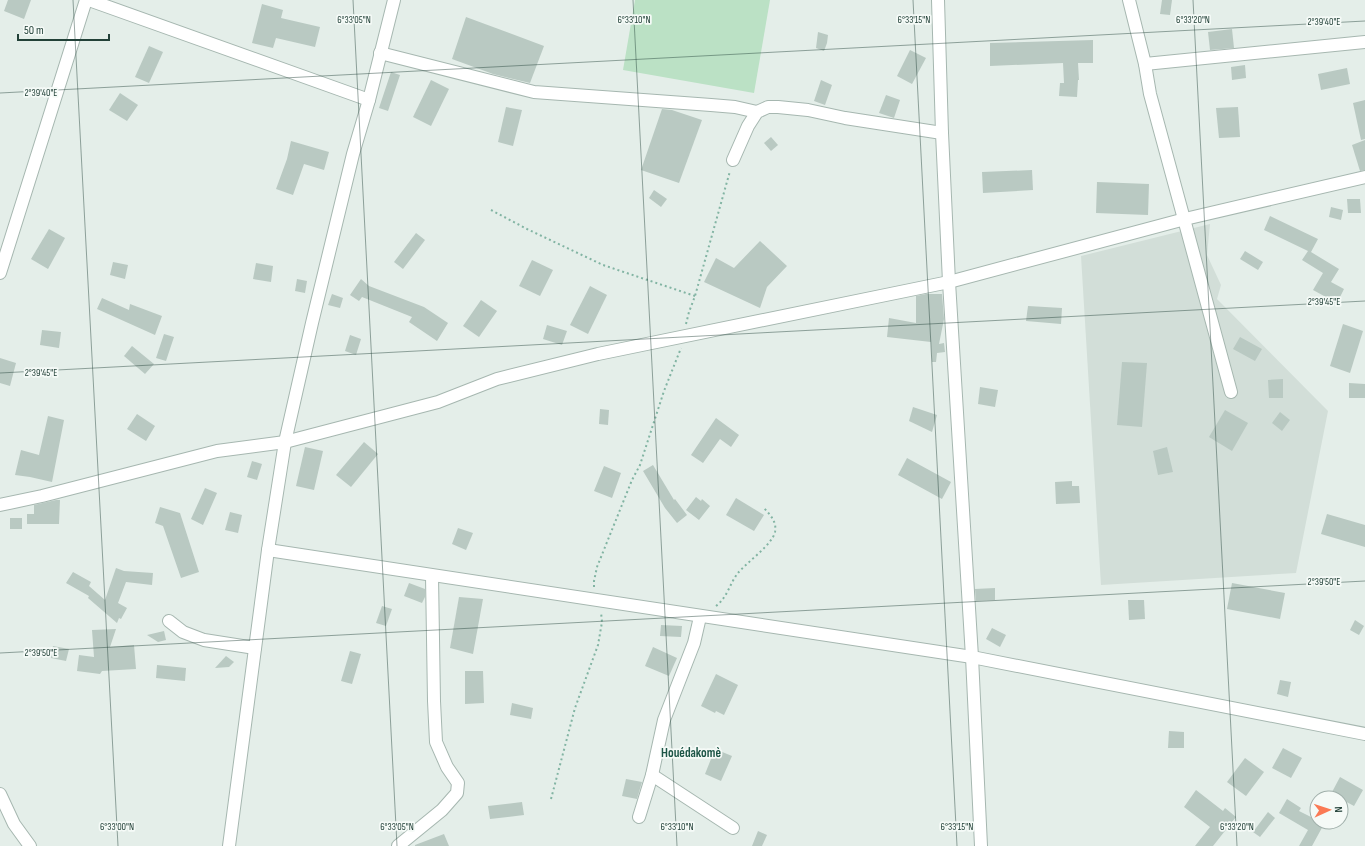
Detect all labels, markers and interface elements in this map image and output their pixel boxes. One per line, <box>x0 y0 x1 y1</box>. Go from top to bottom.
text: 6°33'05"N <box>337 14 371 26</box>
text: 6°33'10"N <box>617 14 651 26</box>
text: 6°33'15"N <box>898 14 930 26</box>
text: 6°33'20"N <box>1176 14 1210 26</box>
scale bar <box>18 16 109 42</box>
text: 2°39'40"E <box>1308 16 1340 28</box>
text: 50 m <box>24 23 44 38</box>
text: 2°39'40"E <box>25 87 57 99</box>
text: 2°39'45"E <box>1308 296 1340 308</box>
text: 2°39'45"E <box>25 367 57 379</box>
text: 2°39'50"E <box>1308 576 1340 588</box>
text: 2°39'50"E <box>25 647 57 659</box>
district label: Houédakomè <box>661 745 721 761</box>
north arrow <box>1309 790 1349 830</box>
text: N <box>1332 806 1345 813</box>
text: 6°33'00"N <box>100 821 134 833</box>
text: 6°33'05"N <box>380 821 414 833</box>
text: 6°33'10"N <box>660 821 694 833</box>
text: 6°33'15"N <box>941 821 973 833</box>
text: 6°33'20"N <box>1220 821 1254 833</box>

